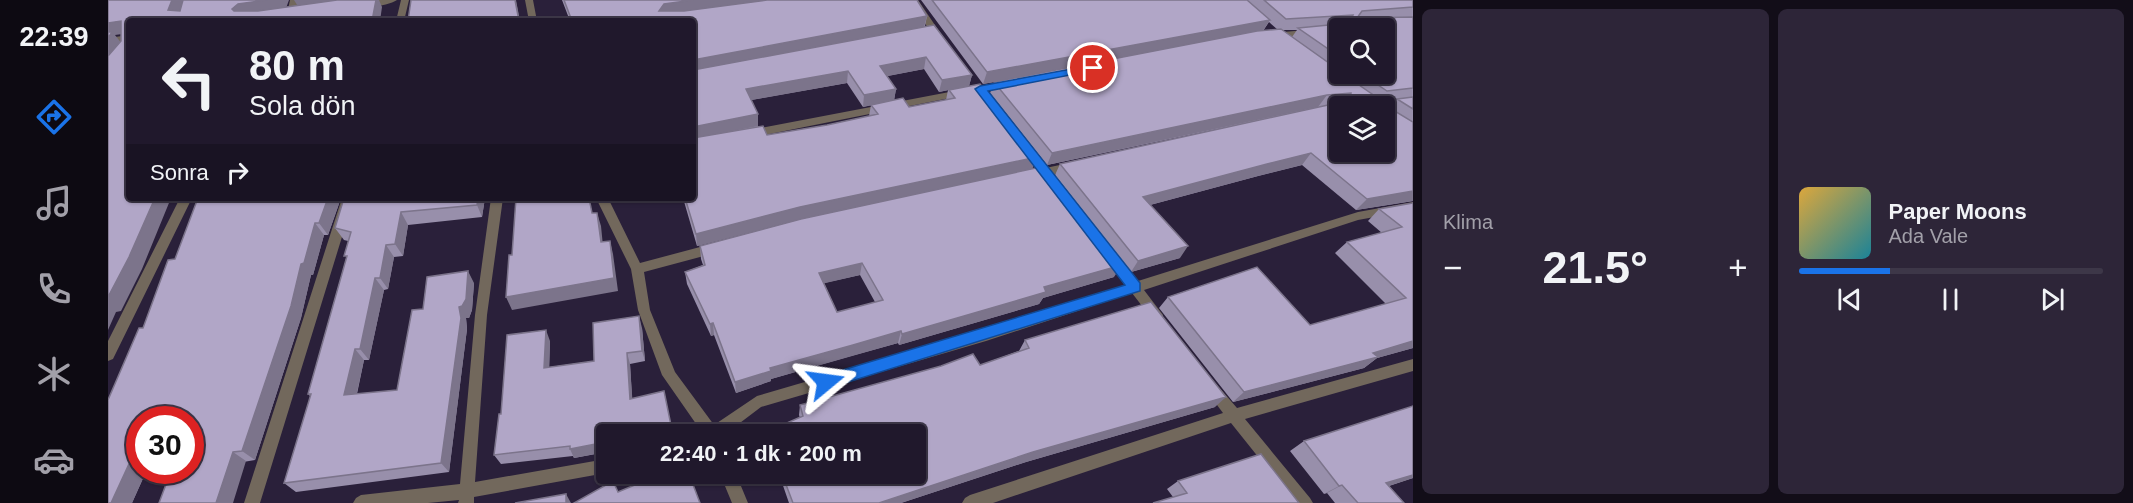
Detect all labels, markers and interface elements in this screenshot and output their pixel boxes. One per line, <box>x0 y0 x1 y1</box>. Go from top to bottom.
map controls <box>1329 18 1395 162</box>
button: search <box>1329 18 1395 84</box>
text: 22:39 <box>19 22 89 52</box>
icon: left <box>150 42 228 120</box>
text: 80 m <box>249 42 345 89</box>
pin <box>1067 42 1118 93</box>
icon: arrive <box>1076 51 1109 84</box>
text: Sola dön <box>249 91 356 121</box>
icon: directions <box>33 96 75 138</box>
button: layers <box>1329 96 1395 162</box>
icon: right <box>221 156 254 189</box>
text: Sonra <box>150 160 209 185</box>
icon: music <box>33 182 75 224</box>
text: Paper Moons <box>1889 199 2027 224</box>
text: Klima <box>1443 211 1493 233</box>
text: Ada Vale <box>1889 225 1968 247</box>
text: 21.5° <box>1542 242 1648 293</box>
text: − <box>1443 249 1462 286</box>
text: + <box>1728 249 1748 286</box>
icon: phone <box>33 268 75 310</box>
icon: previous <box>1833 283 1866 316</box>
icon: pause <box>1934 283 1967 316</box>
icon: next <box>2036 283 2069 316</box>
position arrow <box>794 350 858 414</box>
icon: climate <box>33 353 75 395</box>
speed limit sign: 30 <box>126 406 204 484</box>
icon: car <box>33 439 75 481</box>
text: 22:40 · 1 dk · 200 m <box>660 441 862 466</box>

